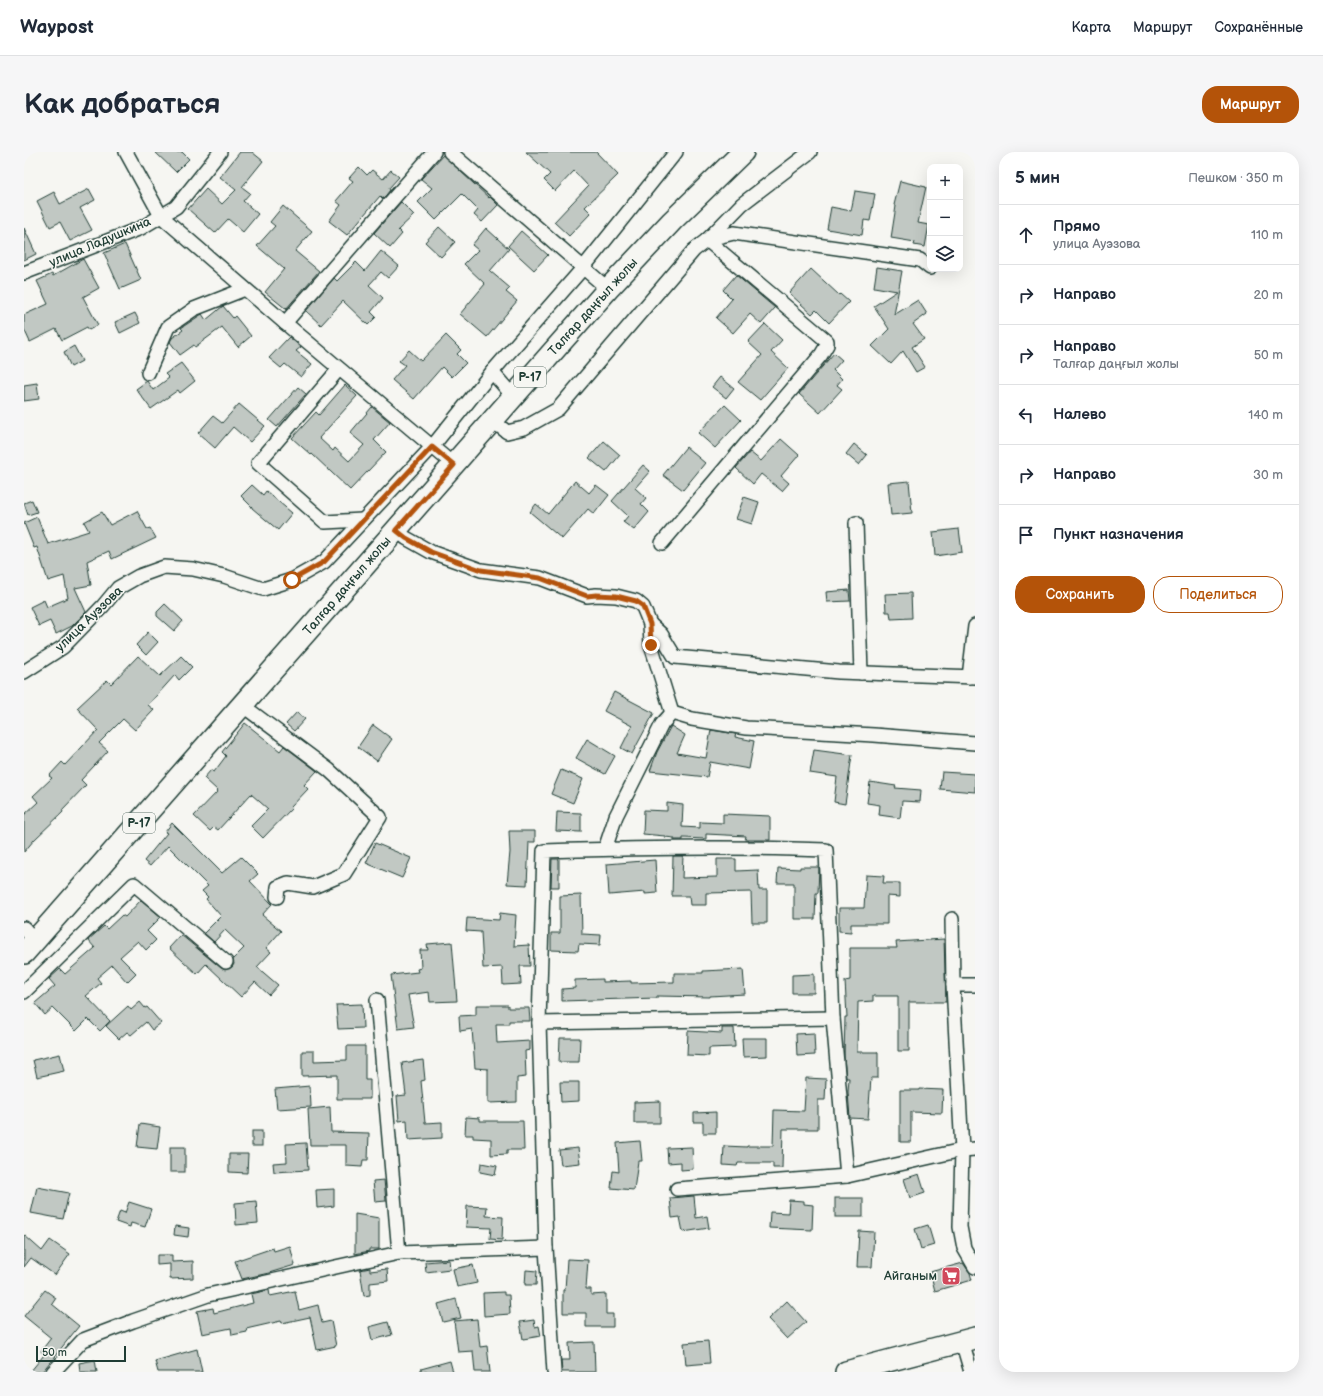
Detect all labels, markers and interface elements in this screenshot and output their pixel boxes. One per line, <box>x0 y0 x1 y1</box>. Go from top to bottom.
text: Waypost <box>20 16 94 39</box>
text: Карта <box>1072 19 1111 36</box>
text: Маршрут <box>1133 19 1193 36</box>
text: Сохранённые <box>1215 19 1303 36</box>
button: Маршрут <box>1202 86 1299 123</box>
text: Как добраться <box>24 88 221 121</box>
map controls <box>927 164 963 272</box>
button: + <box>927 164 963 200</box>
text: 5 мин <box>1015 168 1060 188</box>
text: Пешком · 350 m <box>1188 170 1283 186</box>
button: − <box>927 200 963 236</box>
street label: улица Ладушкина <box>47 213 153 271</box>
text: Прямо <box>1053 217 1100 236</box>
icon: ahead <box>1015 224 1037 246</box>
text: 110 m <box>1251 227 1283 243</box>
button: layers <box>927 236 963 272</box>
text: улица Ауэзова <box>1053 236 1140 252</box>
street label: Талғар даңғыл жолы <box>545 255 641 359</box>
icon: right <box>1015 284 1037 306</box>
text: Направо <box>1053 285 1116 304</box>
text: 20 m <box>1253 287 1283 303</box>
text: Направо <box>1053 337 1116 356</box>
icon: right <box>1015 344 1037 366</box>
text: 50 m <box>1254 347 1283 363</box>
text: Талғар даңғыл жолы <box>1053 356 1179 372</box>
road number: P-17 <box>514 367 546 387</box>
icon: left <box>1015 404 1037 426</box>
text: Налево <box>1053 405 1106 424</box>
text: 140 m <box>1248 407 1283 423</box>
icon: right <box>1015 464 1037 486</box>
text: Направо <box>1053 465 1116 484</box>
text: 30 m <box>1253 467 1283 483</box>
icon: arrive <box>1015 524 1037 546</box>
text: Пункт назначения <box>1053 525 1184 544</box>
street label: Талғар даңғыл жолы <box>300 533 394 639</box>
route start <box>283 571 301 589</box>
button: Сохранить <box>1015 576 1145 613</box>
button: Поделиться <box>1153 576 1283 613</box>
street label: улица Ауэзова <box>52 583 126 655</box>
route end <box>642 636 660 654</box>
road number: P-17 <box>123 813 155 833</box>
supermarket icon: Айганым <box>940 1265 962 1287</box>
place label: Айганым <box>883 1268 937 1284</box>
scale bar <box>36 1344 126 1363</box>
text: 50 m <box>42 1346 67 1359</box>

